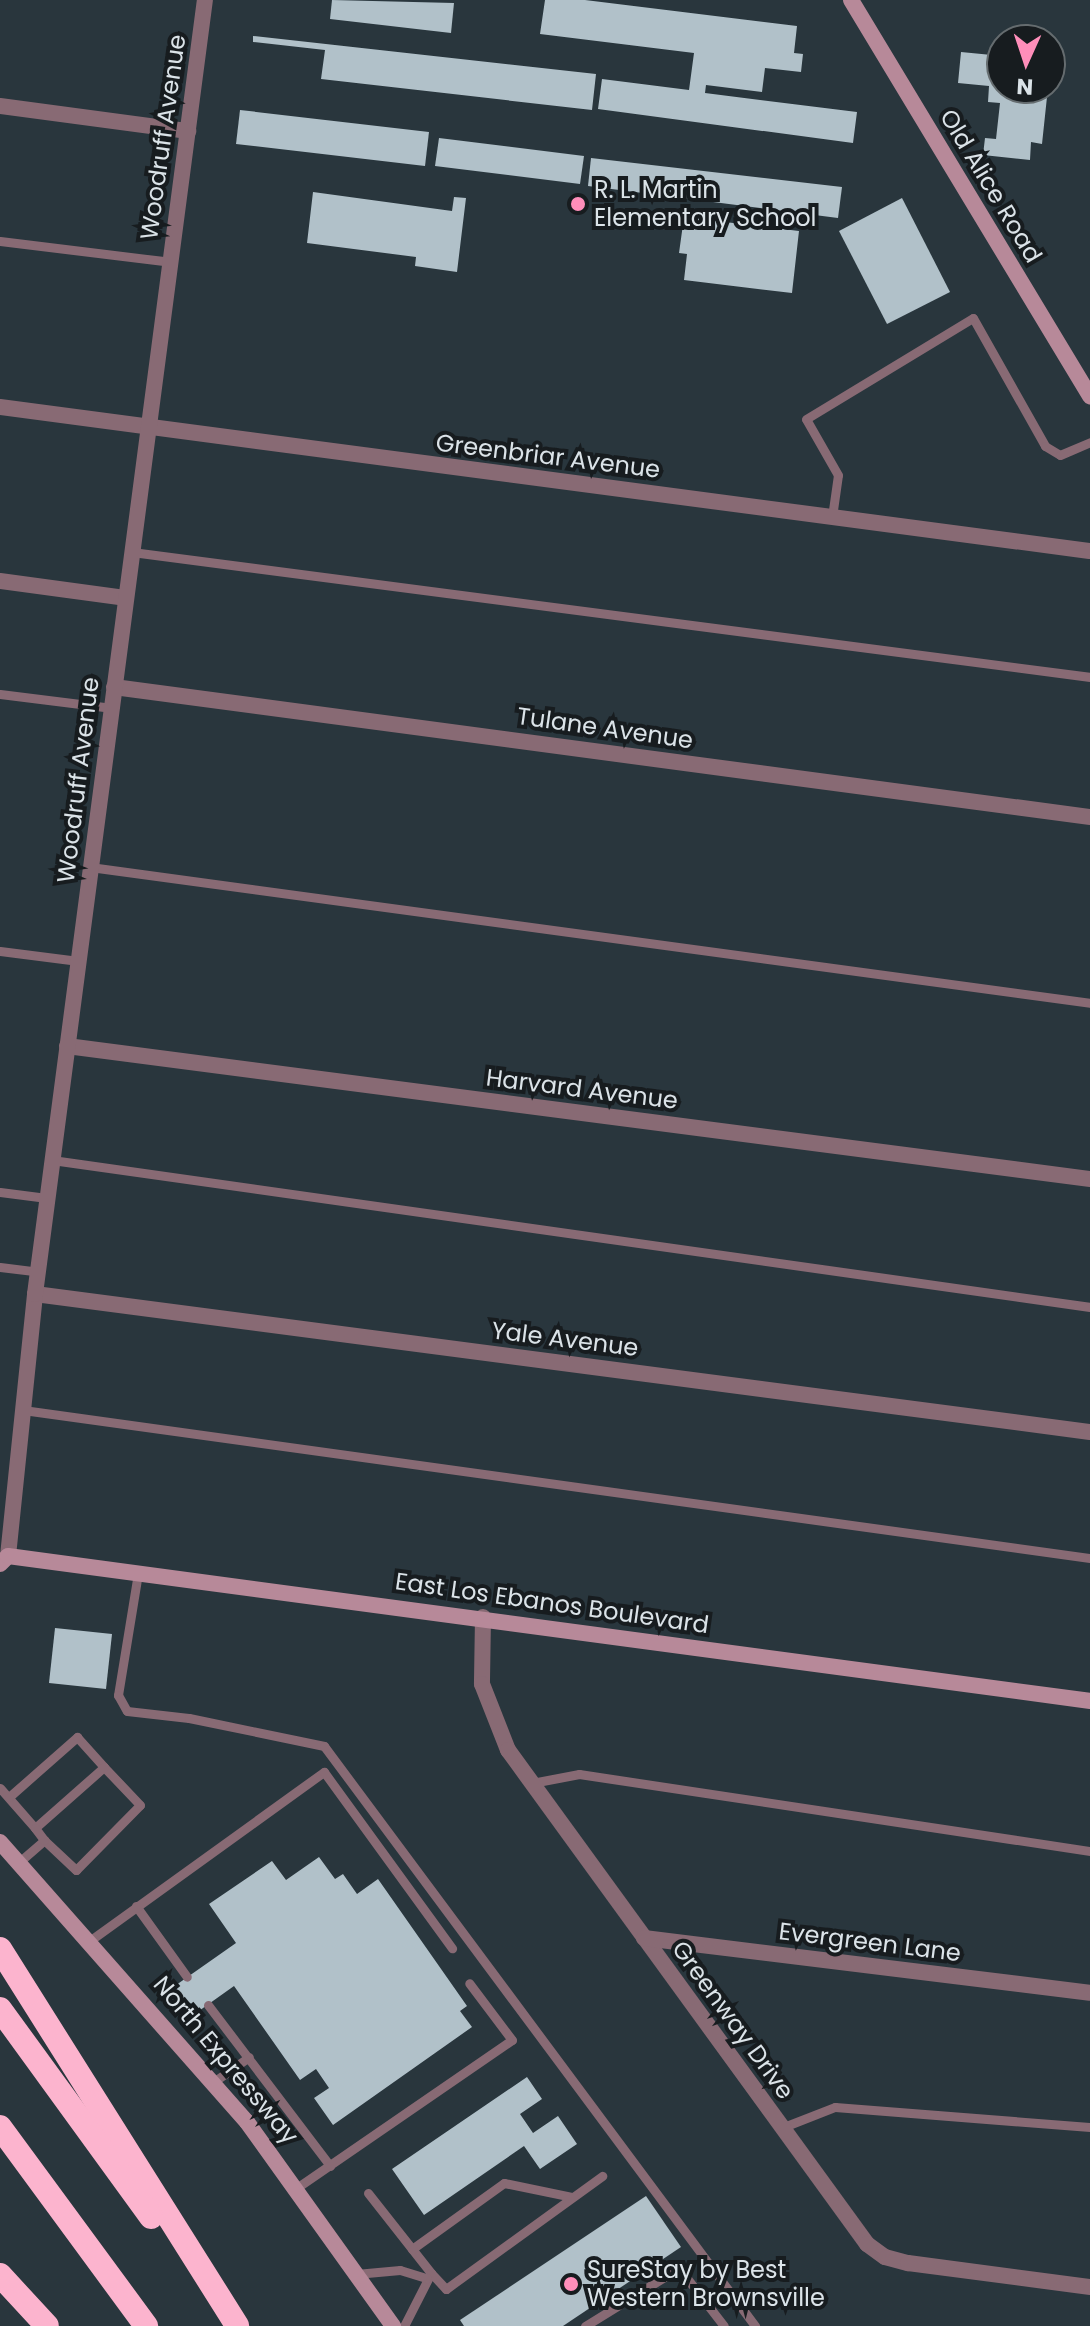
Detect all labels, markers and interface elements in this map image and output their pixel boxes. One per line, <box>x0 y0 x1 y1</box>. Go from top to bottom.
north arrow <box>986 24 1066 104</box>
street label: Woodruff Avenue <box>134 33 192 241</box>
text: N <box>1016 71 1034 102</box>
street label: Old Alice Road <box>934 104 1048 268</box>
place label: R. L. Martin Elementary School <box>594 176 817 232</box>
marker: R. L. Martin Elementary School <box>569 195 587 213</box>
street label: Greenbriar Avenue <box>434 428 662 484</box>
street label: Woodruff Avenue <box>51 676 105 884</box>
street label: Tulane Avenue <box>515 701 695 755</box>
street label: Harvard Avenue <box>484 1063 680 1115</box>
street label: Yale Avenue <box>490 1316 640 1362</box>
street label: East Los Ebanos Boulevard <box>393 1567 711 1639</box>
street label: Evergreen Lane <box>777 1917 963 1967</box>
street label: Greenway Drive <box>666 1935 800 2105</box>
street label: North Expressway <box>147 1970 305 2150</box>
place label: SureStay by Best Western Brownsville <box>587 2256 825 2312</box>
marker: SureStay by Best Western Brownsville <box>562 2275 580 2293</box>

